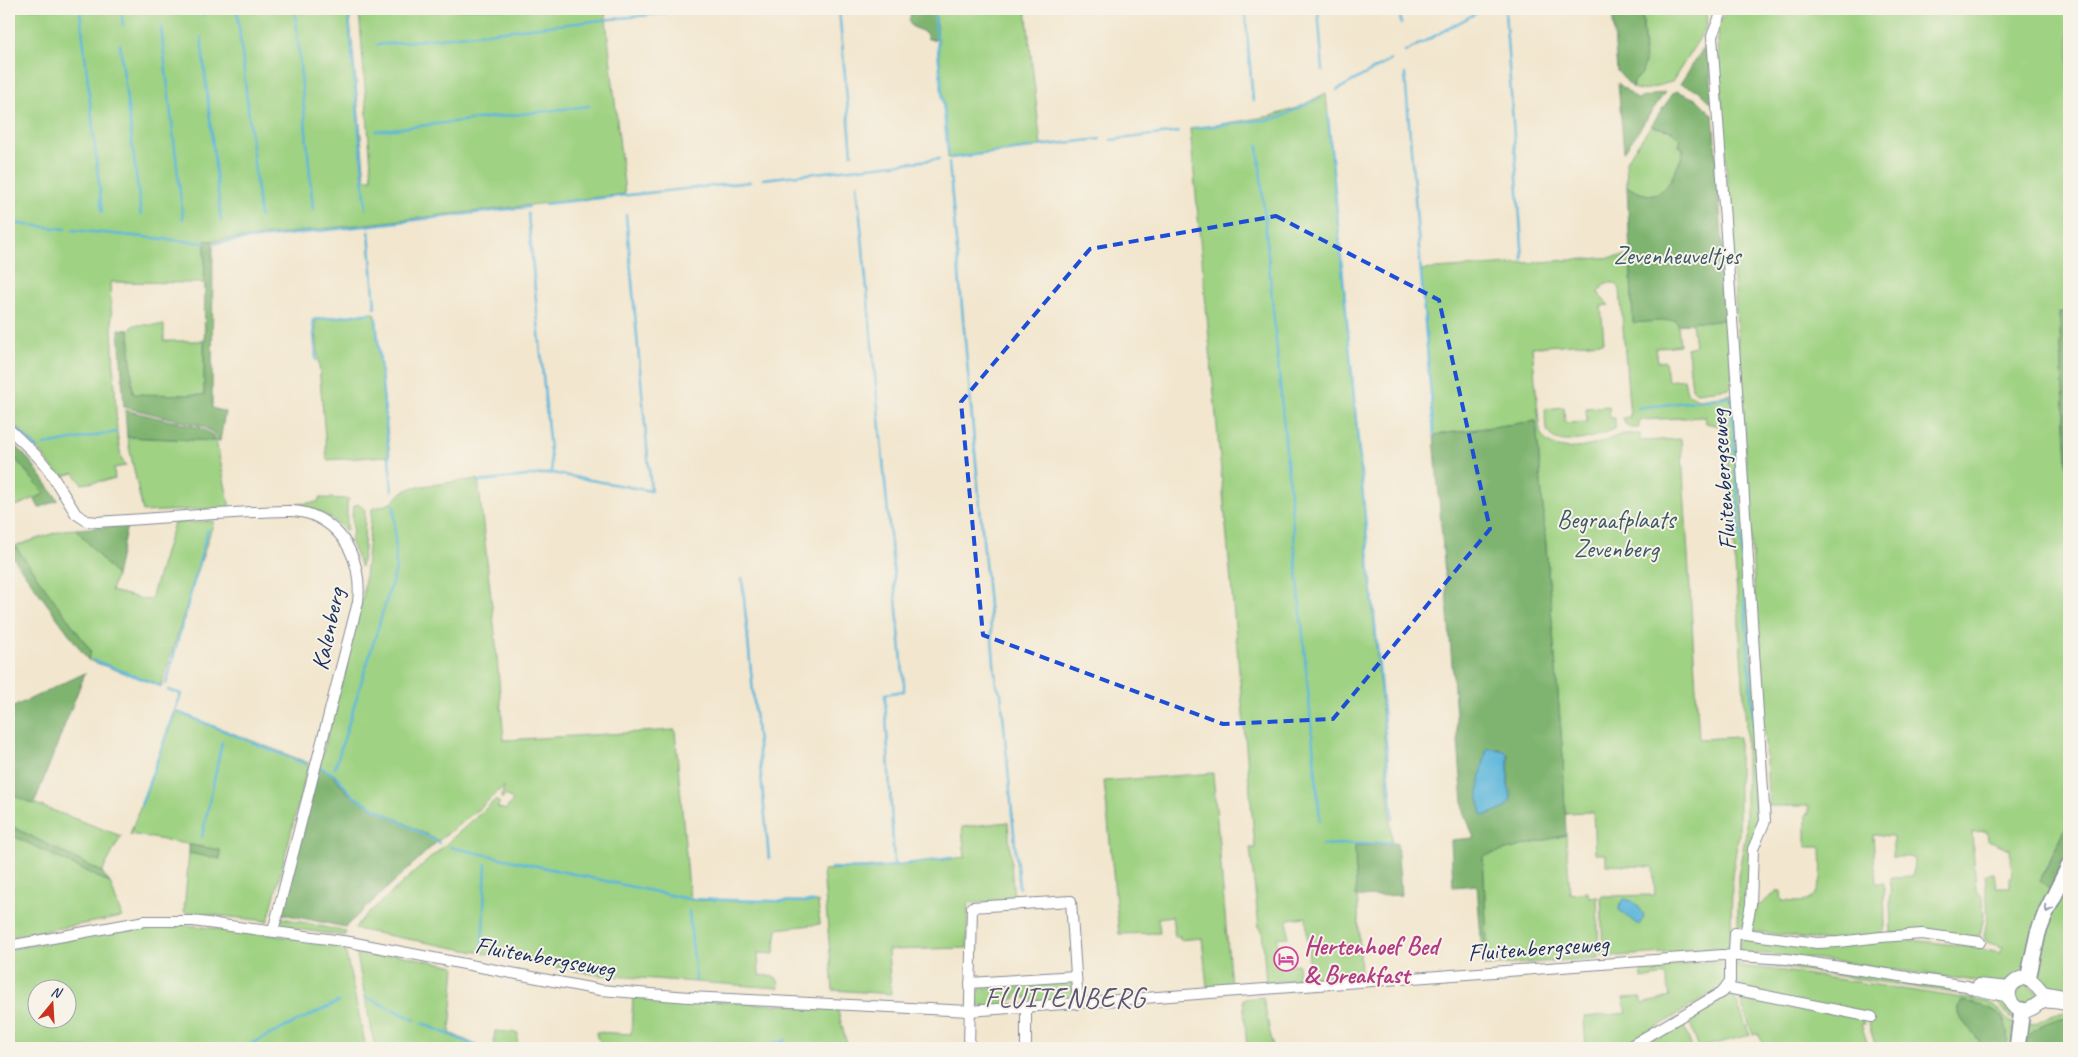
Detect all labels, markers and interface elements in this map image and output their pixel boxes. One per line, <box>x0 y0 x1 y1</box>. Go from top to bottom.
park label: Zevenheuveltjes <box>1613 240 1743 272</box>
street label: Fluitenbergseweg <box>1702 406 1744 551</box>
park label: Begraafplaats Zevenberg <box>1557 504 1677 565</box>
street label: Kalenberg <box>304 583 353 673</box>
one-way arrow <box>2043 904 2054 913</box>
street label: Fluitenbergseweg <box>1467 927 1612 969</box>
street label: Fluitenbergseweg <box>473 929 619 985</box>
place label: Hertenhoef Bed & Breakfast <box>1304 930 1442 991</box>
hotel icon: Hertenhoef Bed & Breakfast <box>1273 946 1299 972</box>
north arrow <box>28 980 78 1030</box>
district label: FLUITENBERG <box>984 980 1148 1015</box>
text: N <box>49 983 65 1002</box>

